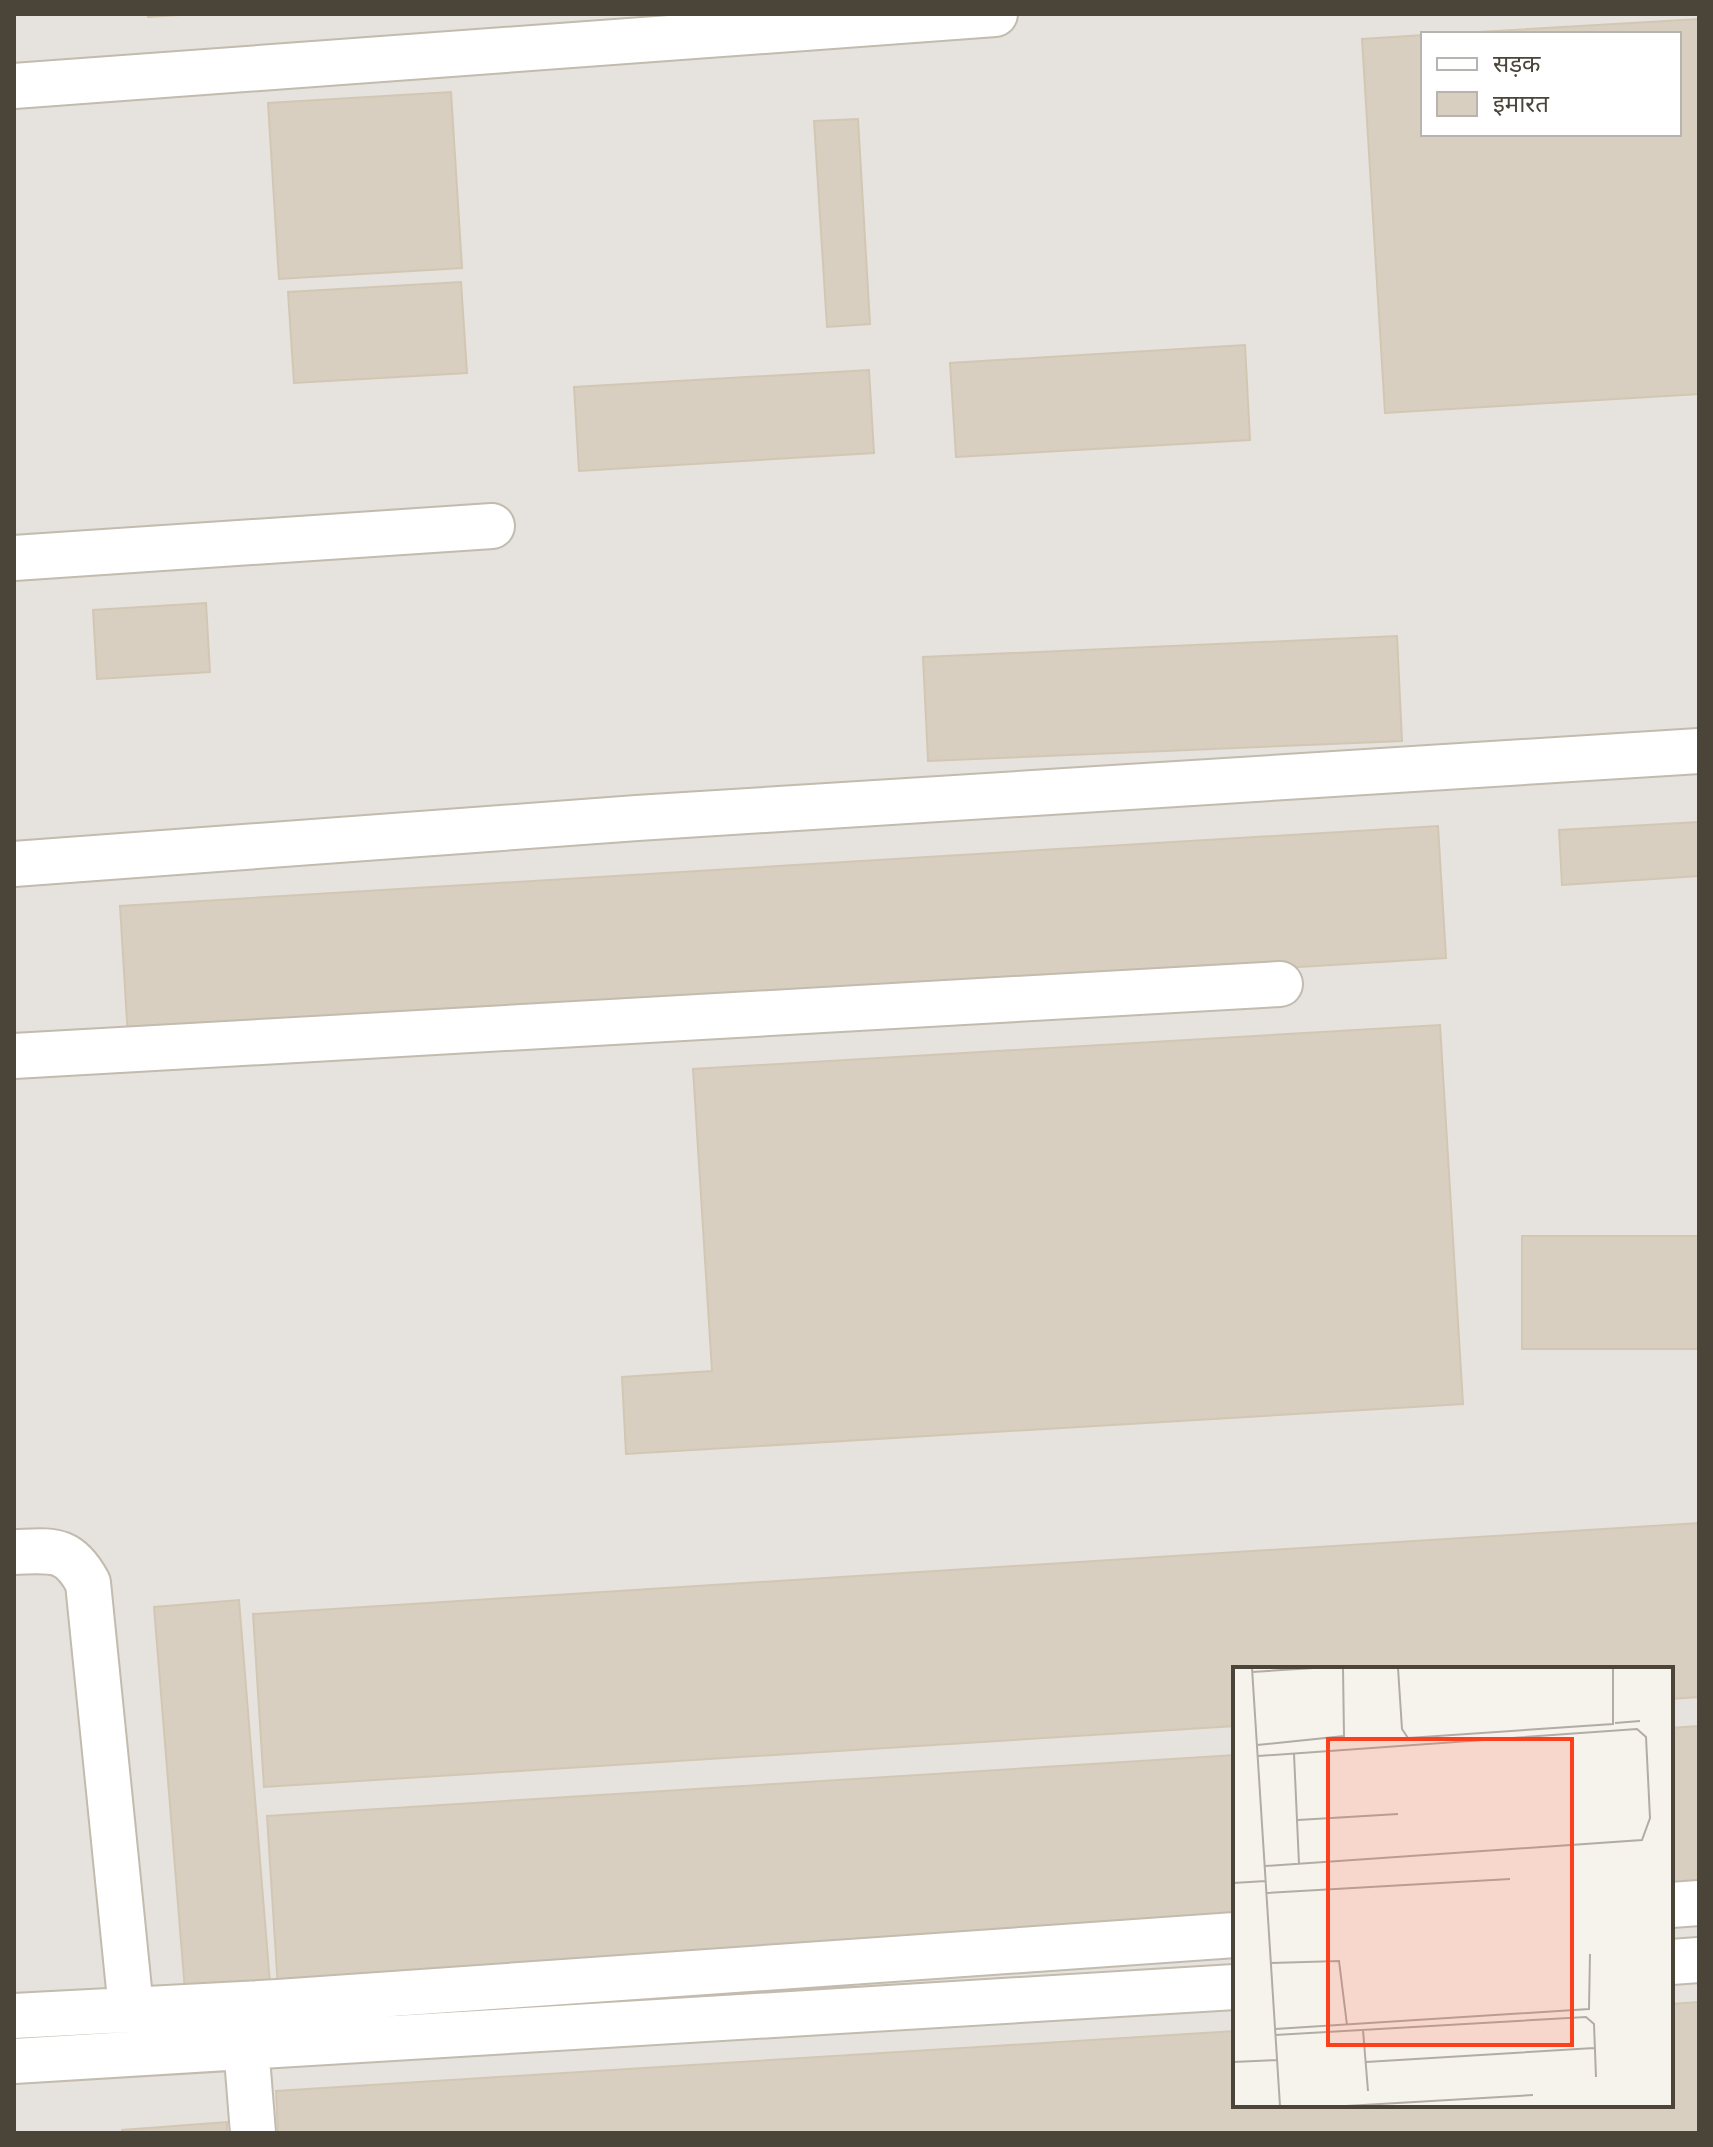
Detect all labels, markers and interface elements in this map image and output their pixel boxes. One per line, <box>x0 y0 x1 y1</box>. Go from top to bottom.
legend <box>1421 32 1681 136</box>
text: सड़क <box>1493 46 1541 81</box>
text: इमारत <box>1493 86 1550 121</box>
inset map <box>1233 1667 1673 2107</box>

